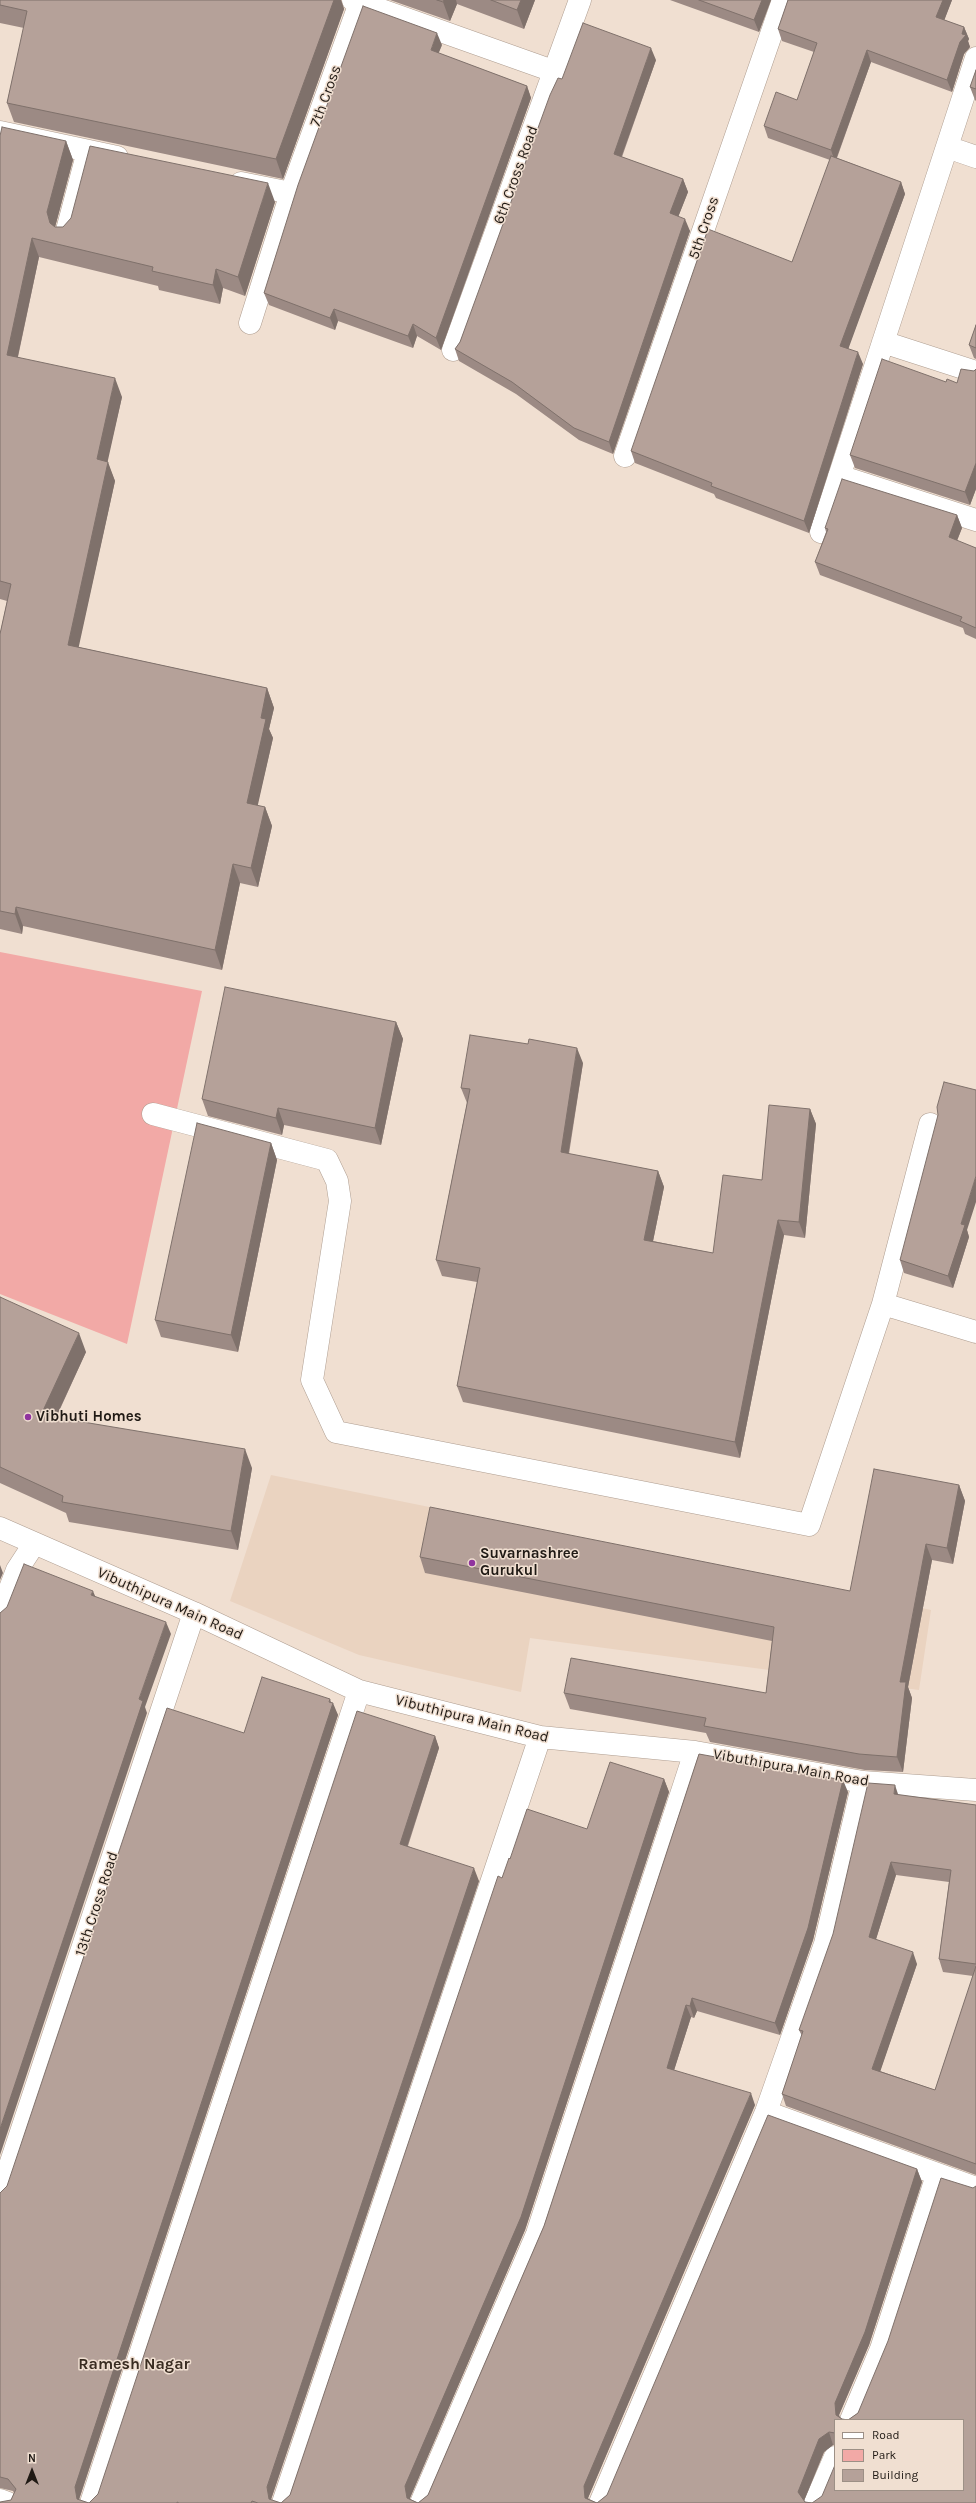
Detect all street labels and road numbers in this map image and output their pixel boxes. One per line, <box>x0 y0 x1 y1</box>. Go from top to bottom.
street label: 7th Cross <box>307 63 345 129</box>
street label: 6th Cross Road <box>490 123 542 227</box>
street label: 5th Cross <box>685 194 723 262</box>
street label: Vibuthipura Main Road <box>94 1564 246 1644</box>
street label: Vibuthipura Main Road <box>393 1691 551 1747</box>
street label: Vibuthipura Main Road <box>712 1745 870 1791</box>
street label: 13th Cross Road <box>72 1850 122 1958</box>

